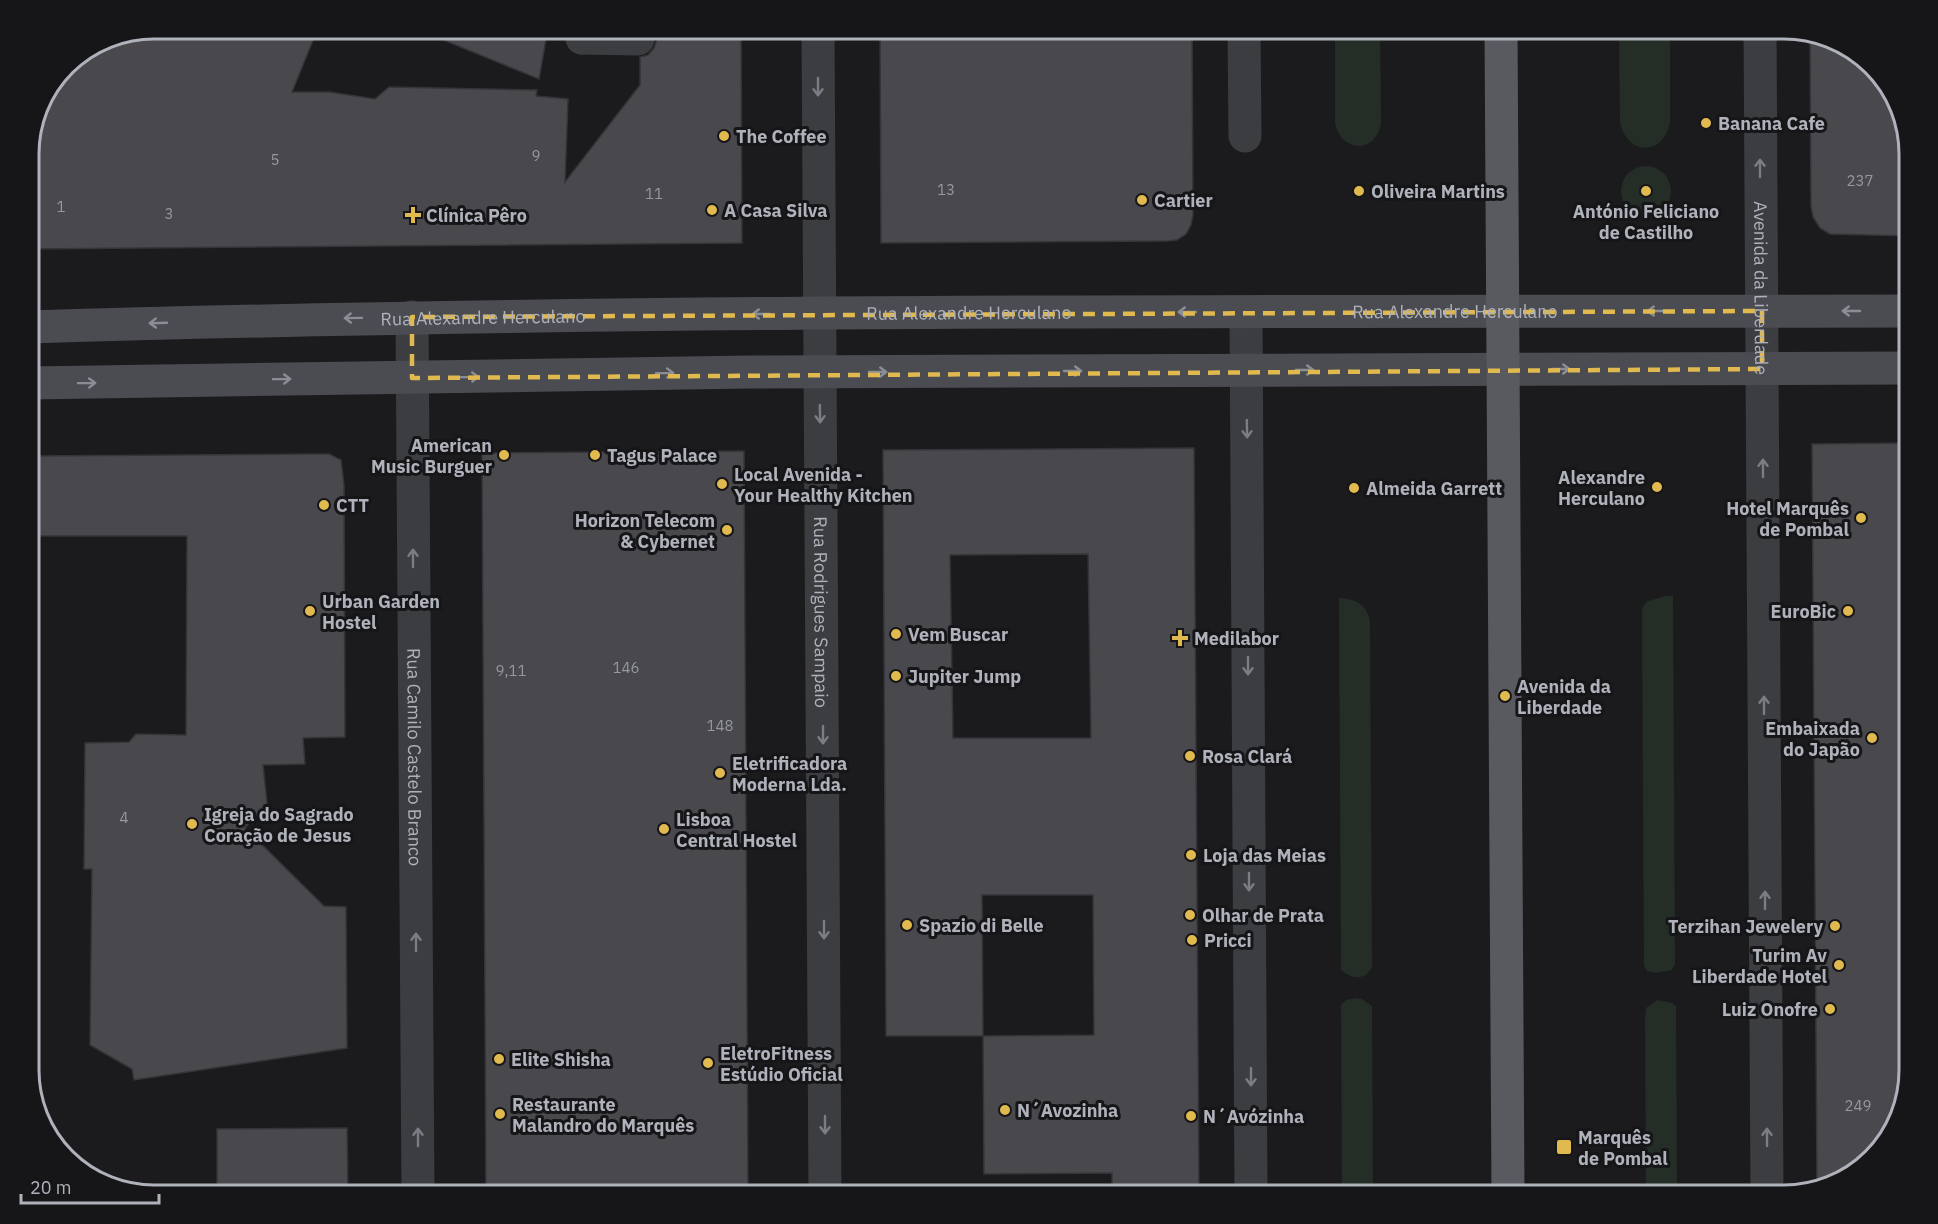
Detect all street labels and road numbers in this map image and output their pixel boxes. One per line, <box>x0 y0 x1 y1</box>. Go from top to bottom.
street label: Avenida da Liberdade <box>1750 201 1774 375</box>
street label: Rua Alexandre Herculano <box>866 300 1072 324</box>
street label: Rua Alexandre Herculano <box>1352 300 1558 323</box>
street label: Rua Alexandre Herculano <box>380 304 586 330</box>
street label: Rua Rodrigues Sampaio <box>809 516 834 708</box>
street label: Rua Camilo Castelo Branco <box>403 648 427 866</box>

